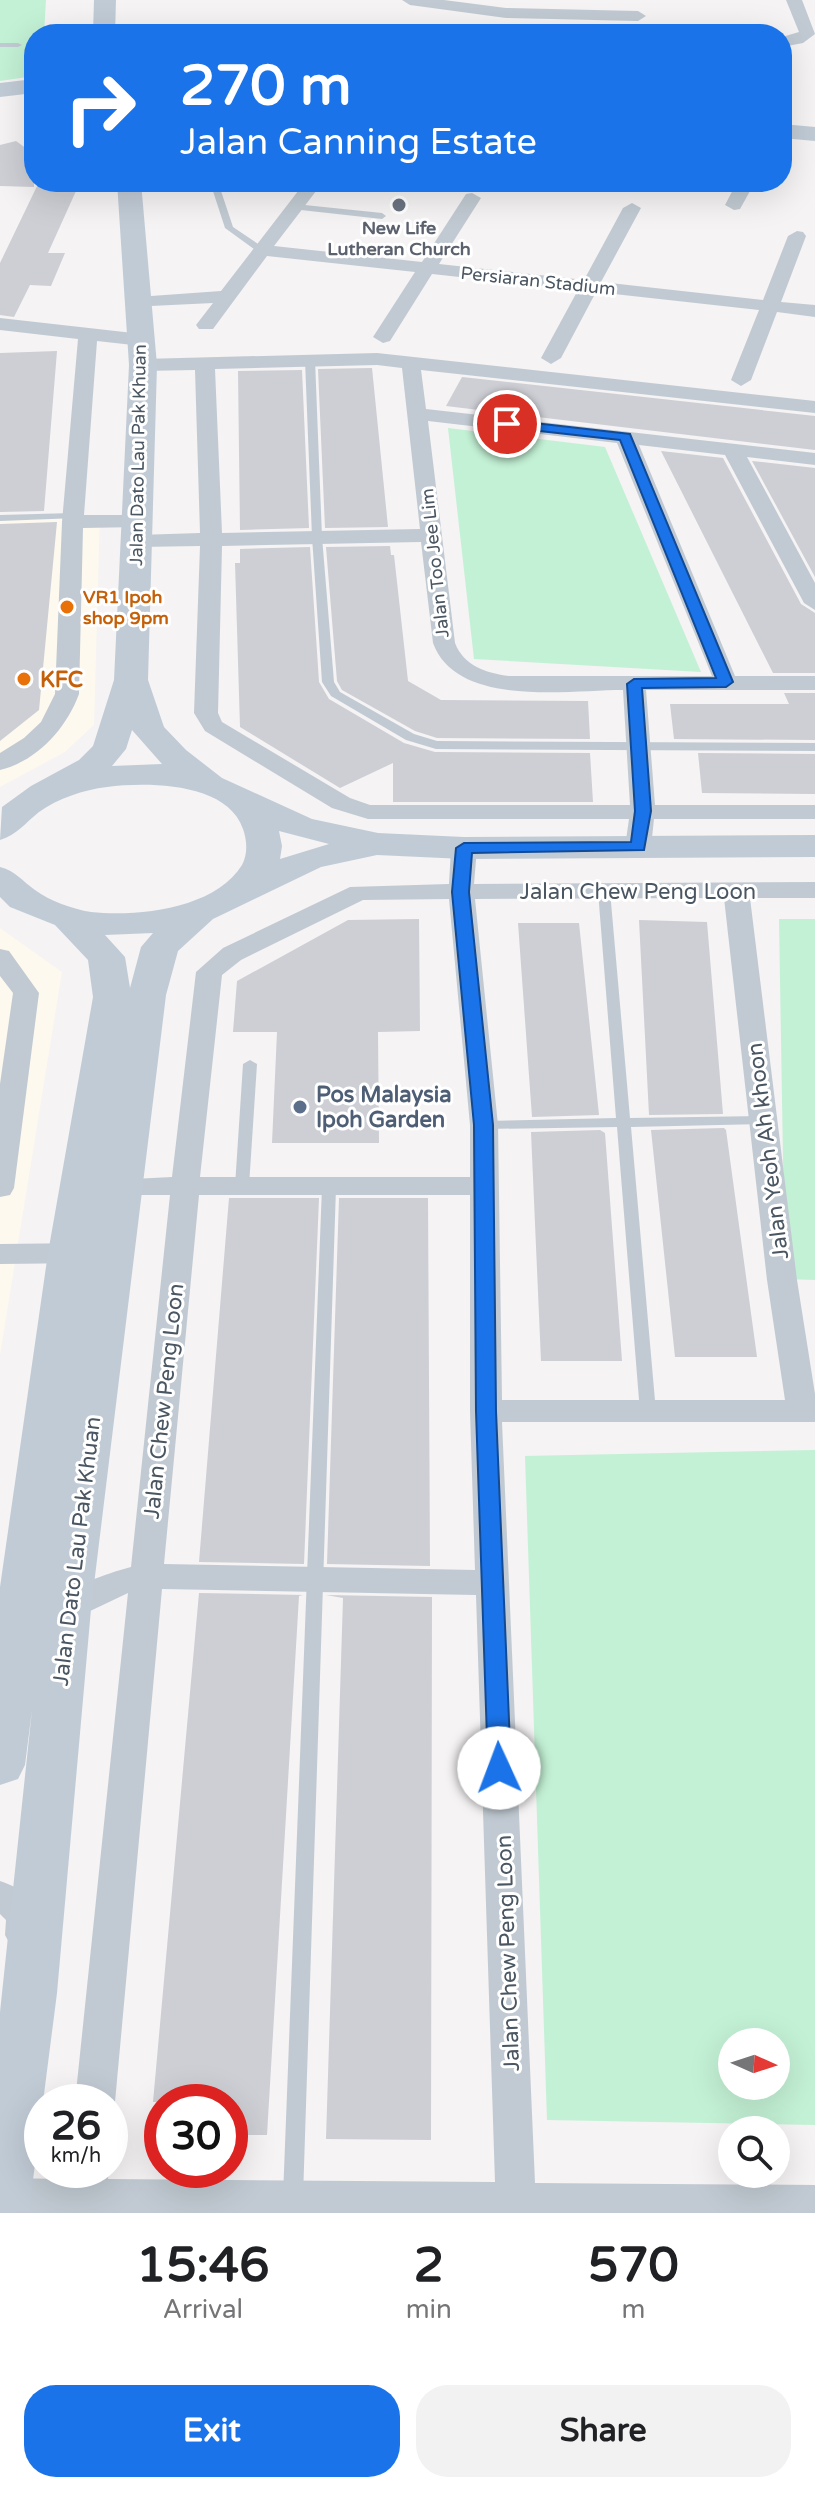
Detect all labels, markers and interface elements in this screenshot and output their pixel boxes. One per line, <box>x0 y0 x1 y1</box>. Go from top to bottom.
text: 270 m <box>180 53 351 120</box>
icon: right <box>48 56 152 160</box>
text: Jalan Canning Estate <box>180 121 537 164</box>
marker: New Life Lutheran Church <box>390 196 408 214</box>
place label: New Life Lutheran Church <box>327 217 471 260</box>
street label: Persiaran Stadium <box>459 262 617 300</box>
street label: Jalan Dato Lau Pak Khuan <box>125 344 151 566</box>
pin <box>473 390 541 458</box>
icon: arrive <box>485 402 529 446</box>
street label: Jalan Too Jee Lim <box>416 487 454 639</box>
place label: VR1 Ipoh shop 9pm <box>83 586 169 629</box>
marker: VR1 Ipoh shop 9pm <box>58 598 76 616</box>
place label: KFC <box>40 667 83 693</box>
marker: KFC <box>15 670 33 688</box>
street label: Jalan Chew Peng Loon <box>520 879 756 905</box>
street label: Jalan Yeoh Ah khoon <box>742 1041 794 1261</box>
place label: Pos Malaysia Ipoh Garden <box>316 1082 452 1133</box>
marker: Pos Malaysia Ipoh Garden <box>291 1098 309 1116</box>
street label: Jalan Chew Peng Loon <box>139 1282 189 1520</box>
street label: Jalan Dato Lau Pak Khuan <box>48 1415 106 1687</box>
position arrow <box>457 1726 541 1810</box>
street label: Jalan Chew Peng Loon <box>491 1834 525 2072</box>
north arrow <box>718 2028 790 2100</box>
map controls <box>718 2028 790 2188</box>
speed limit sign: 30 <box>144 2084 248 2188</box>
text: 26 <box>51 2102 101 2150</box>
button: search <box>718 2116 790 2188</box>
text: km/h <box>51 2144 101 2168</box>
text: 15:46 <box>136 2237 269 2295</box>
text: 2 <box>414 2237 444 2295</box>
text: 570 <box>588 2237 679 2295</box>
text: Arrival <box>163 2294 243 2325</box>
text: min <box>406 2294 452 2325</box>
text: m <box>622 2294 645 2325</box>
button: Exit <box>24 2385 400 2477</box>
button: Share <box>416 2385 791 2477</box>

